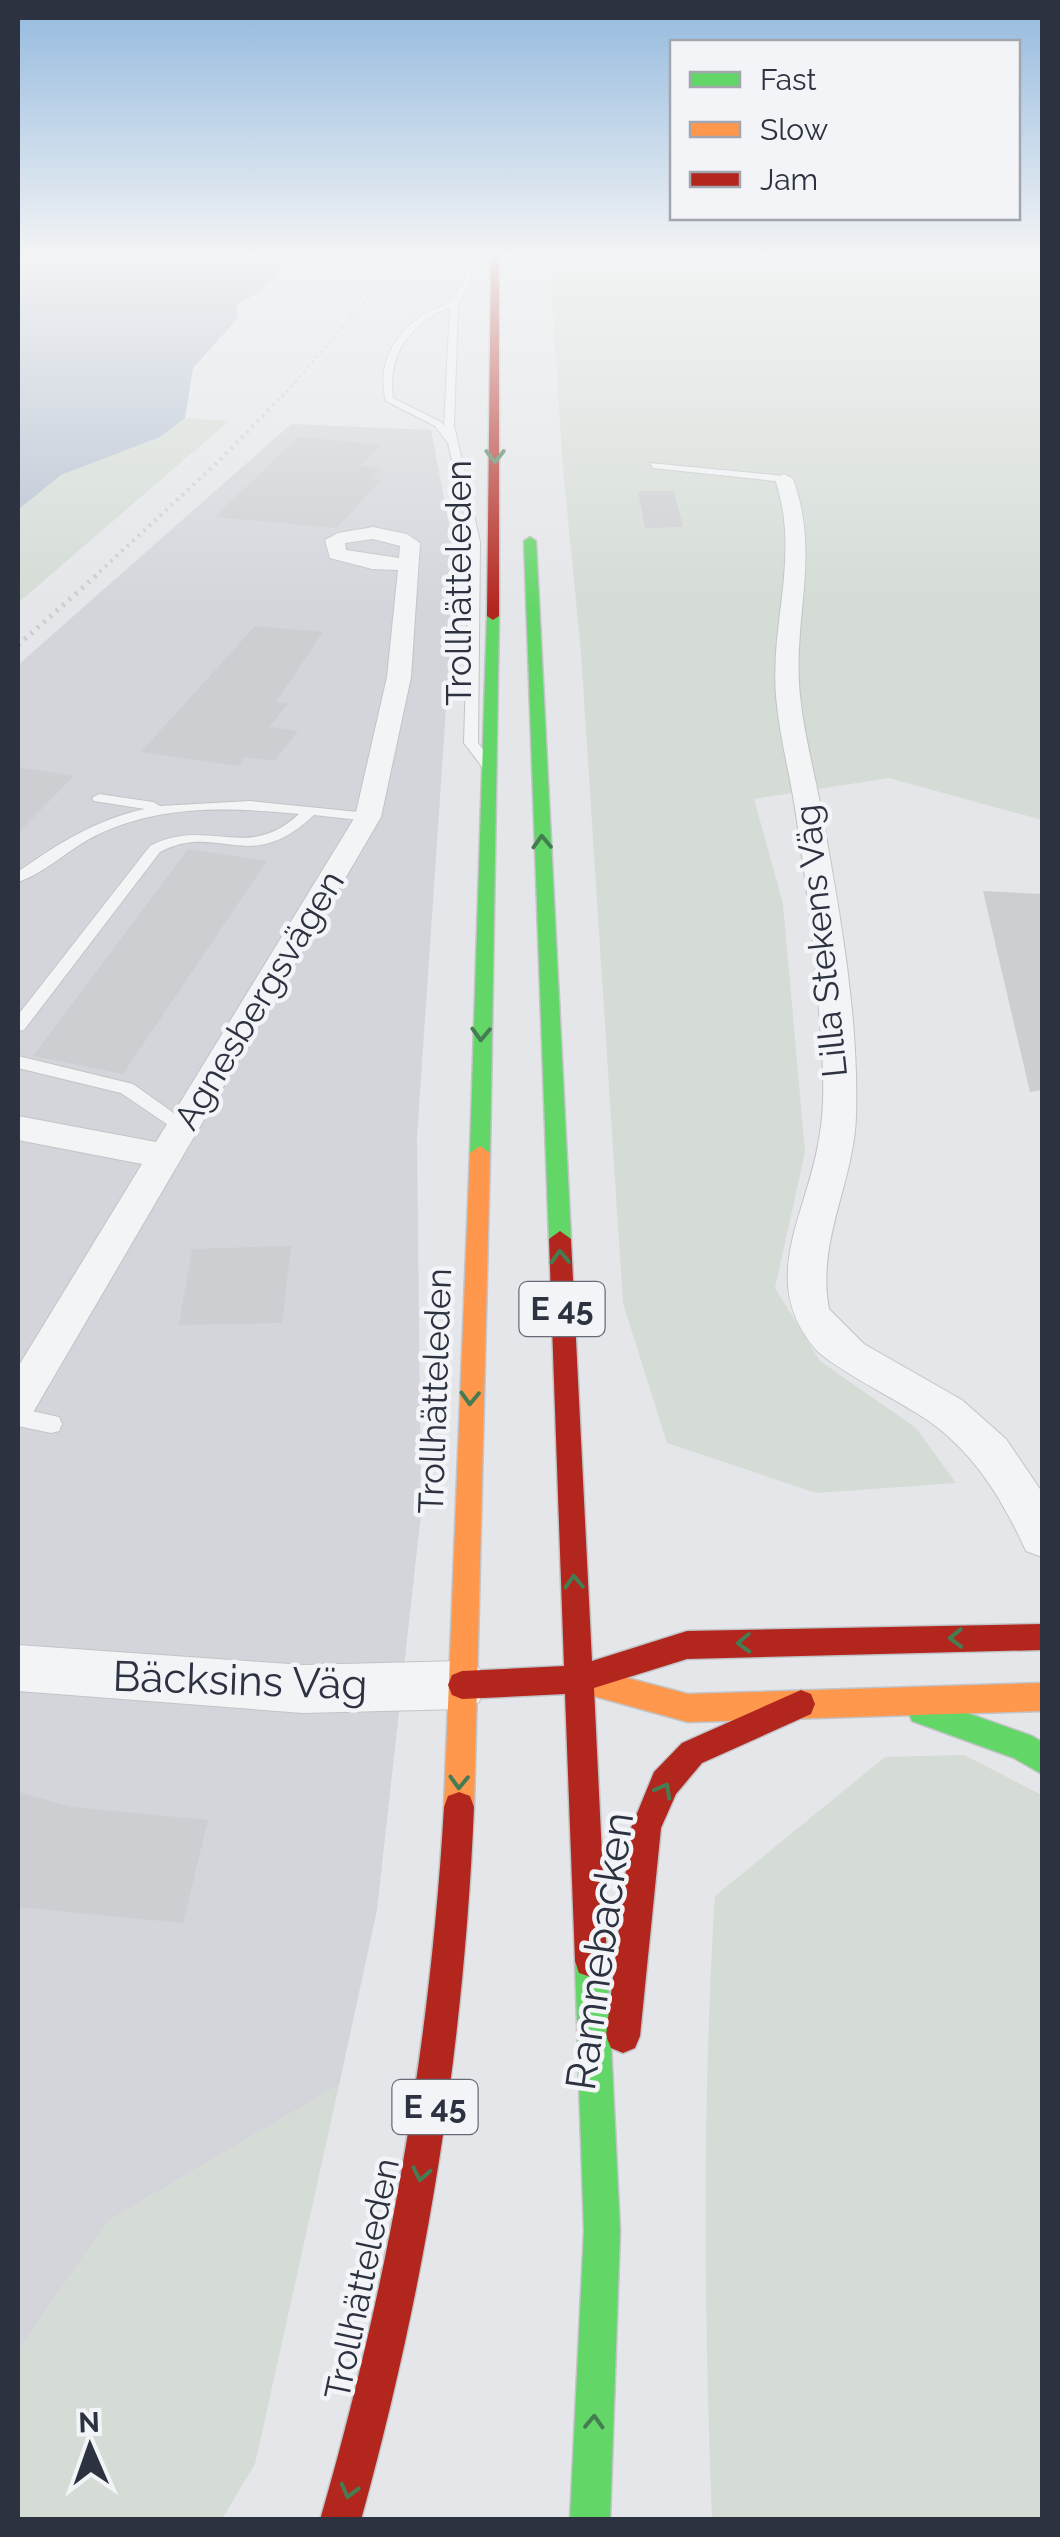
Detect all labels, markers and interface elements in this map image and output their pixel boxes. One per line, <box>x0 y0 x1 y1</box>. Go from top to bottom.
legend <box>670 40 1020 220</box>
text: Fast <box>760 62 817 97</box>
text: Slow <box>760 112 828 147</box>
text: Jam <box>760 162 818 197</box>
one-way arrow <box>484 450 506 465</box>
street label: Trollhätteleden <box>438 460 479 706</box>
street label: Lilla Stekens Väg <box>786 803 855 1079</box>
one-way arrow <box>532 833 553 849</box>
street label: Agnesbergsvägen <box>165 863 352 1137</box>
one-way arrow <box>471 1026 492 1042</box>
one-way arrow <box>549 1248 570 1264</box>
street label: Trollhätteleden <box>410 1268 459 1514</box>
road number: E 45 <box>520 1282 604 1336</box>
one-way arrow <box>460 1390 481 1406</box>
one-way arrow <box>564 1573 585 1589</box>
one-way arrow <box>947 1627 962 1649</box>
one-way arrow <box>735 1633 751 1654</box>
street label: Bäcksins Väg <box>112 1652 368 1709</box>
one-way arrow <box>449 1775 470 1791</box>
one-way arrow <box>651 1782 671 1800</box>
street label: Ramnebacken <box>556 1809 643 2093</box>
road number: E 45 <box>392 2080 478 2134</box>
street label: Trollhätteleden <box>316 2155 407 2403</box>
one-way arrow <box>412 2166 433 2183</box>
north arrow <box>40 2397 140 2497</box>
text: N <box>78 2406 100 2439</box>
one-way arrow <box>584 2414 605 2430</box>
one-way arrow <box>339 2482 360 2499</box>

